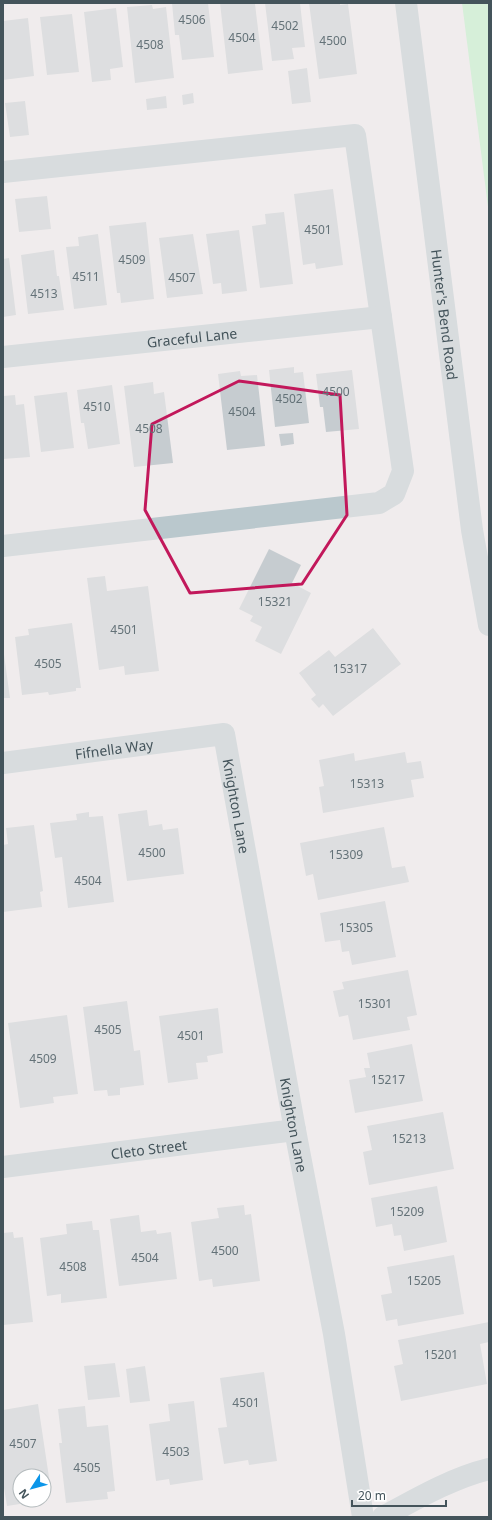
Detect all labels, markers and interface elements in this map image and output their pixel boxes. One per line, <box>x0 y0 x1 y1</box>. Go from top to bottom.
house number: 4506 <box>178 11 206 28</box>
house number: 4502 <box>271 17 299 34</box>
house number: 4504 <box>228 29 256 46</box>
house number: 4500 <box>319 32 347 49</box>
house number: 4508 <box>136 36 164 53</box>
house number: 4501 <box>304 221 332 238</box>
street label: Hunter's Bend Road <box>427 248 463 381</box>
house number: 4509 <box>118 251 146 268</box>
house number: 4511 <box>72 268 100 285</box>
house number: 4507 <box>168 269 196 286</box>
house number: 4513 <box>30 285 58 302</box>
street label: Graceful Lane <box>146 323 238 351</box>
house number: 4500 <box>322 383 350 400</box>
house number: 4502 <box>275 390 303 407</box>
house number: 4510 <box>83 398 111 415</box>
house number: 4504 <box>228 403 256 420</box>
house number: 4508 <box>135 420 163 437</box>
house number: 15321 <box>258 593 292 610</box>
house number: 4501 <box>110 621 138 638</box>
house number: 4505 <box>34 655 62 672</box>
house number: 15317 <box>333 660 367 677</box>
street label: Fifnella Way <box>74 734 155 763</box>
street label: Knighton Lane <box>219 757 255 855</box>
house number: 15313 <box>350 775 384 792</box>
house number: 4500 <box>138 844 166 861</box>
house number: 15309 <box>329 846 363 863</box>
house number: 4504 <box>74 872 102 889</box>
house number: 15305 <box>339 919 373 936</box>
house number: 15301 <box>358 995 392 1012</box>
house number: 4505 <box>94 1021 122 1038</box>
house number: 4501 <box>177 1027 205 1044</box>
house number: 4509 <box>29 1050 57 1067</box>
house number: 15217 <box>371 1071 405 1088</box>
street label: Knighton Lane <box>276 1076 312 1174</box>
house number: 15213 <box>392 1130 426 1147</box>
street label: Cleto Street <box>110 1134 188 1163</box>
house number: 15209 <box>390 1203 424 1220</box>
house number: 4500 <box>211 1242 239 1259</box>
house number: 4504 <box>131 1249 159 1266</box>
house number: 4508 <box>59 1258 87 1275</box>
house number: 15205 <box>407 1272 441 1289</box>
house number: 15201 <box>424 1346 458 1363</box>
house number: 4501 <box>232 1394 260 1411</box>
house number: 4507 <box>9 1435 37 1452</box>
house number: 4503 <box>162 1443 190 1460</box>
house number: 4505 <box>73 1459 101 1476</box>
north arrow <box>12 1468 52 1508</box>
scale bar <box>352 1482 446 1508</box>
text: N <box>15 1486 32 1502</box>
text: 20 m <box>358 1487 386 1504</box>

